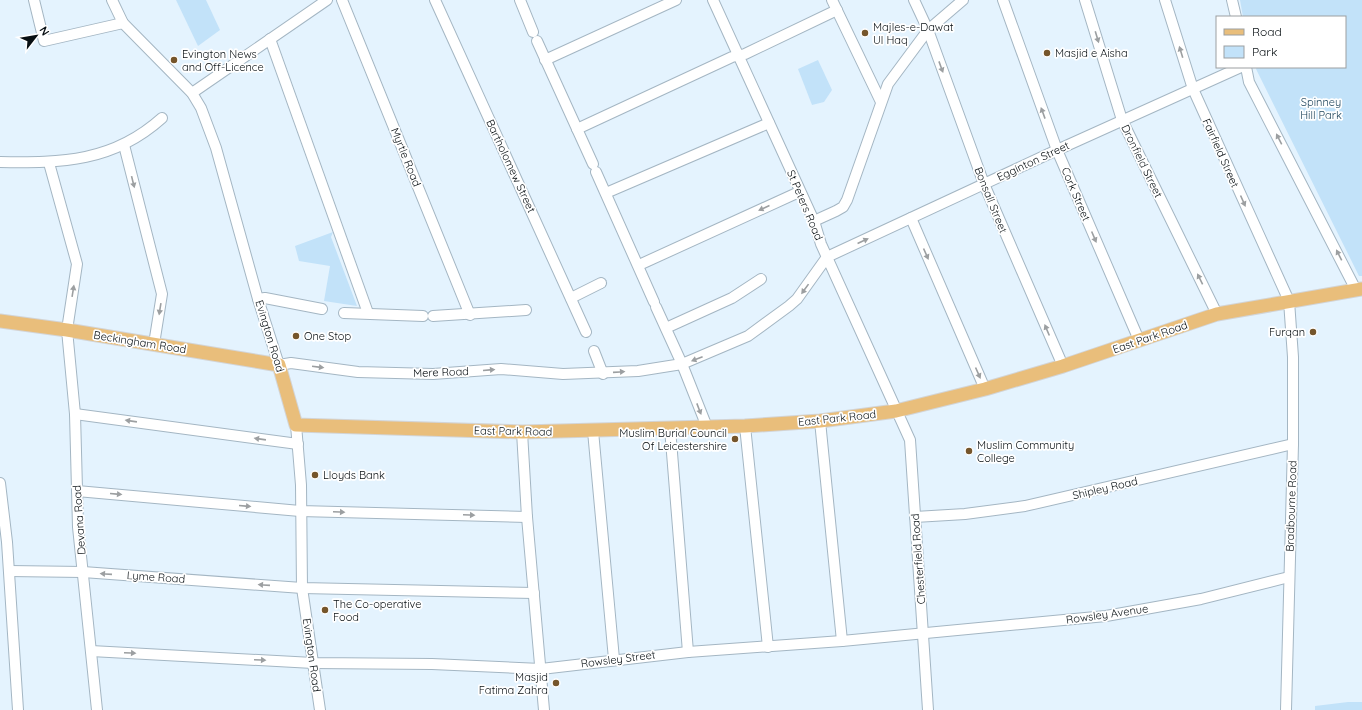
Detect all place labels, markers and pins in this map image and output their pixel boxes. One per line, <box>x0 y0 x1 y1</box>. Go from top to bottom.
place label: Majles-e-Dawat Ul Haq <box>873 20 954 47</box>
marker: Majles-e-Dawat Ul Haq <box>860 28 870 38</box>
place label: Masjid e Aisha <box>1055 46 1128 60</box>
place label: Evington News and Off-Licence <box>182 47 264 74</box>
marker: Masjid e Aisha <box>1042 48 1052 58</box>
marker: Evington News and Off-Licence <box>169 55 179 65</box>
place label: Furqan <box>1269 325 1305 339</box>
marker: Furqan <box>1308 327 1318 337</box>
place label: One Stop <box>304 329 352 343</box>
marker: One Stop <box>291 331 301 341</box>
place label: Muslim Burial Council Of Leicestershire <box>619 426 727 453</box>
marker: Muslim Burial Council Of Leicestershire <box>730 434 740 444</box>
place label: Muslim Community College <box>977 438 1074 465</box>
marker: Muslim Community College <box>964 446 974 456</box>
place label: Lloyds Bank <box>323 468 385 482</box>
marker: Lloyds Bank <box>310 470 320 480</box>
place label: The Co-operative Food <box>333 597 422 624</box>
marker: The Co-operative Food <box>320 605 330 615</box>
place label: Masjid Fatima Zahra <box>479 670 548 697</box>
marker: Masjid Fatima Zahra <box>551 678 561 688</box>

